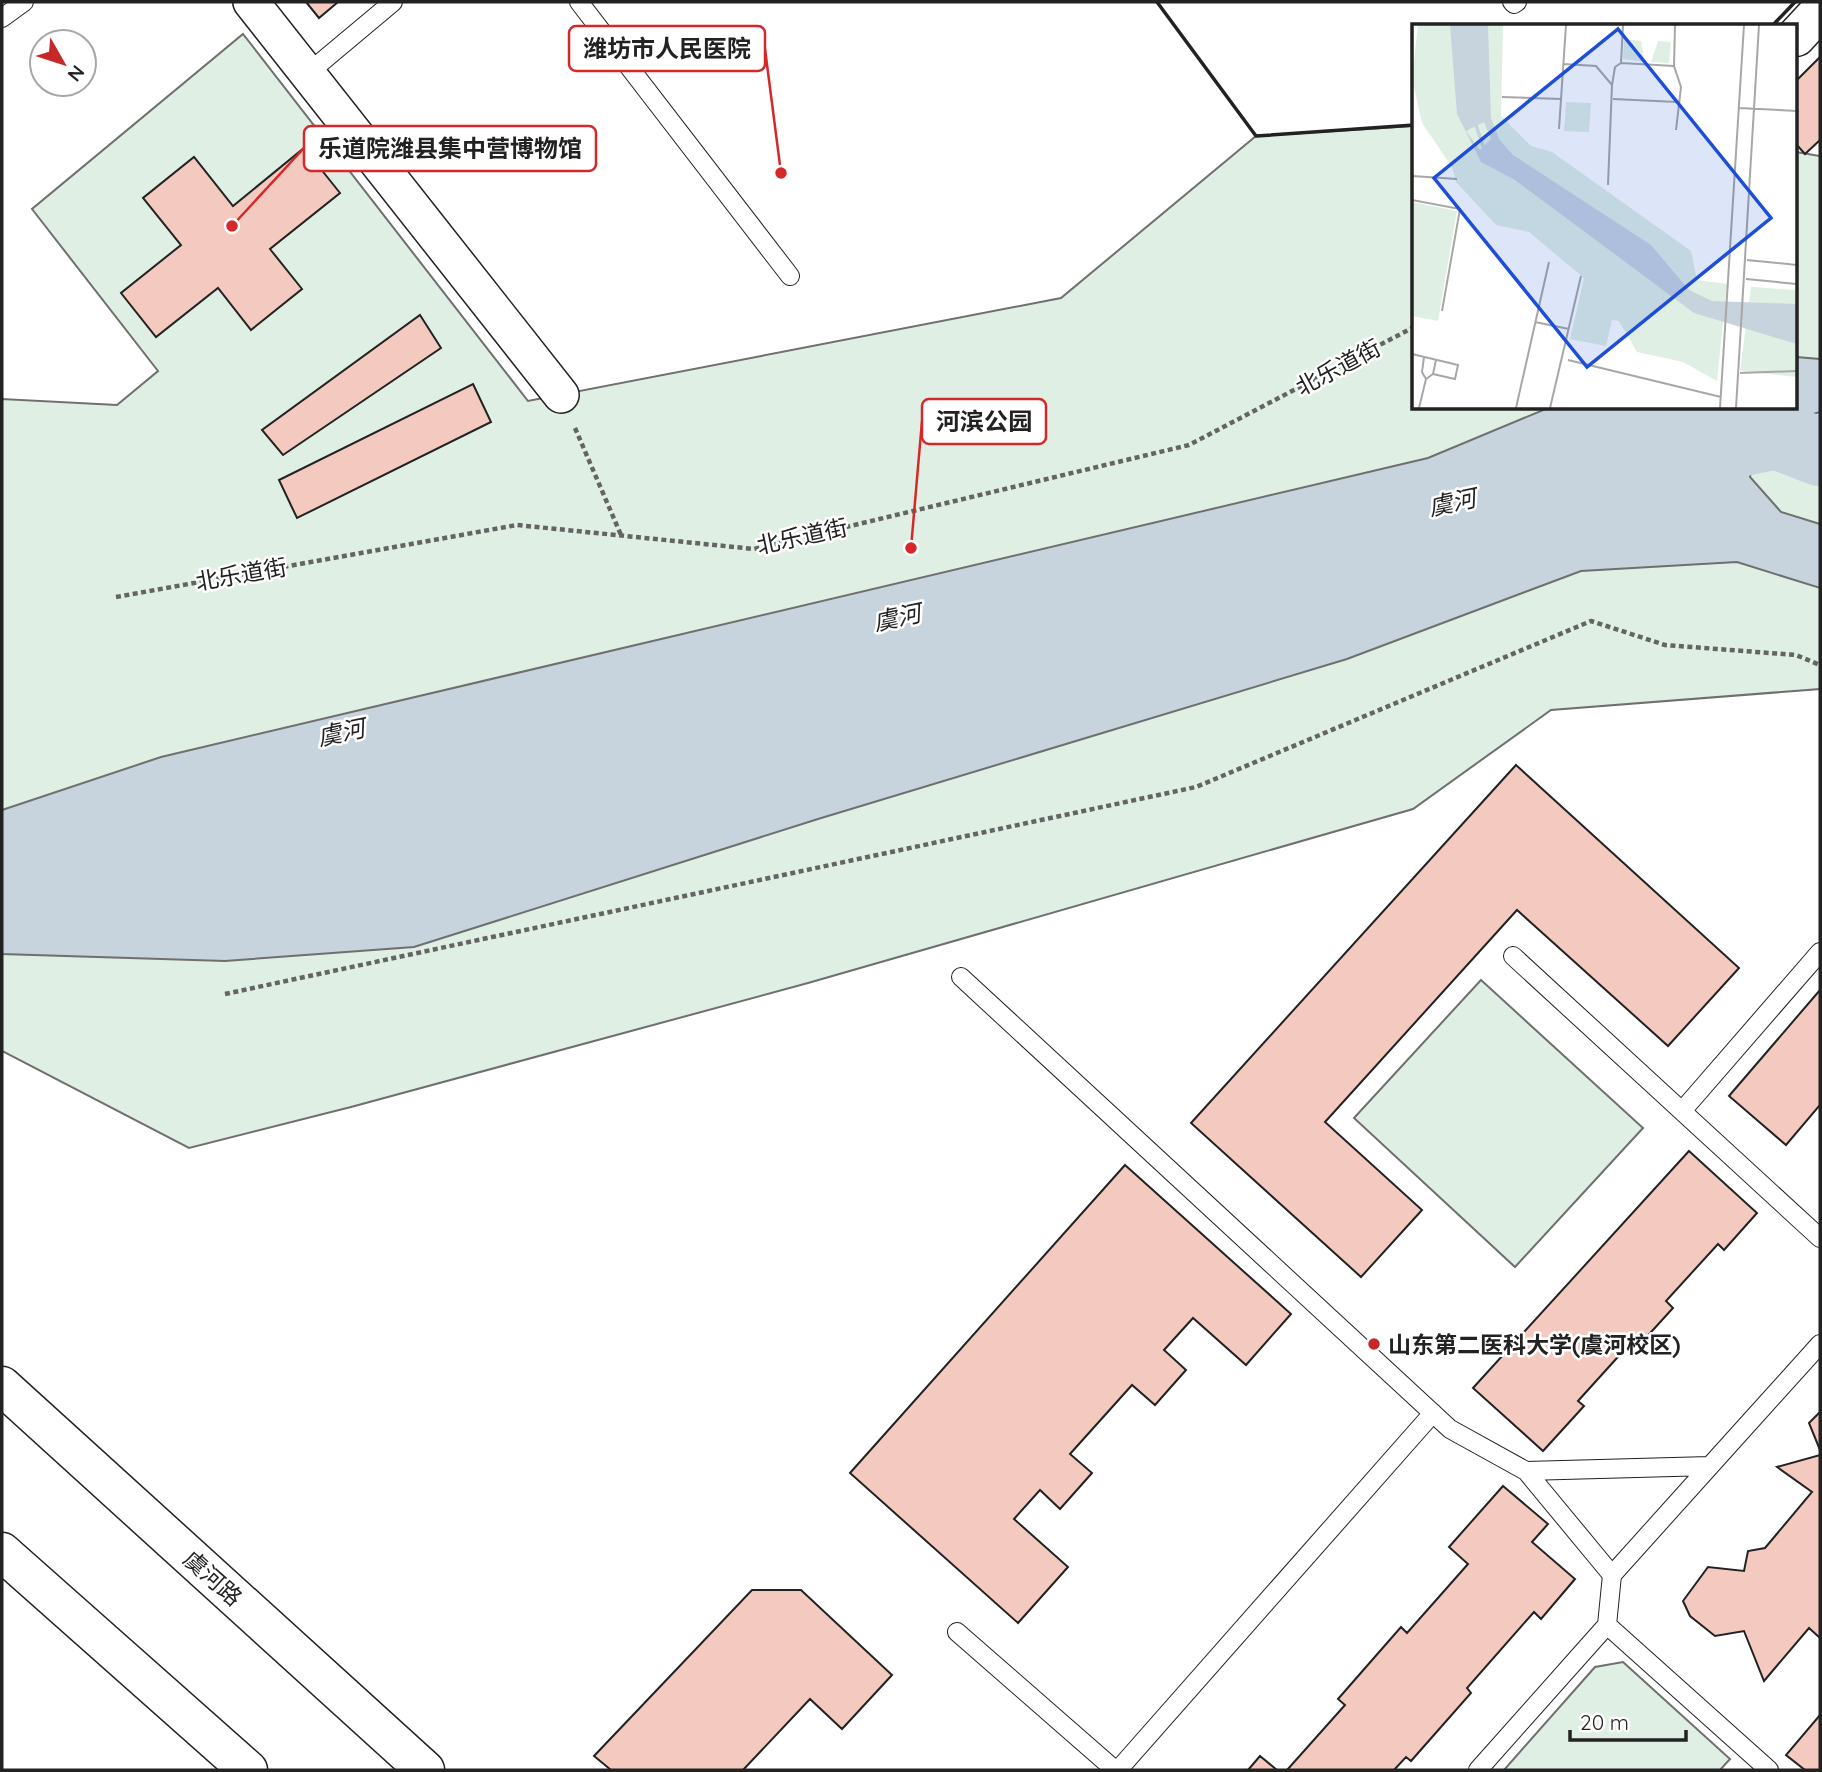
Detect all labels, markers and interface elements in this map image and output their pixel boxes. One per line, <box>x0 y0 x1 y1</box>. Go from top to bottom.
inset map <box>1412 24 1798 410</box>
callout: 潍坊市人民医院 <box>569 26 765 71</box>
north arrow <box>28 28 98 98</box>
text: 潍坊市人民医院 <box>583 33 751 63</box>
text: N <box>62 61 90 87</box>
callout: 乐道院潍县集中营博物馆 <box>304 126 596 171</box>
text: 乐道院潍县集中营博物馆 <box>318 133 582 163</box>
street label: 北乐道街 <box>1291 333 1385 401</box>
callout: 河滨公园 <box>922 399 1046 444</box>
text: 河滨公园 <box>936 406 1032 436</box>
water label: 虞河 <box>1425 482 1483 522</box>
street label: 北乐道街 <box>754 512 850 560</box>
street label: 北乐道街 <box>193 552 289 596</box>
water label: 虞河 <box>870 597 928 637</box>
water label: 虞河 <box>314 712 372 752</box>
place label: 山东第二医科大学(虞河校区) <box>1388 1330 1680 1359</box>
marker: 山东第二医科大学(虞河校区) <box>1366 1336 1382 1352</box>
street label: 虞河路 <box>178 1544 248 1612</box>
scale bar <box>1570 1698 1686 1742</box>
text: 20 m <box>1580 1709 1629 1735</box>

